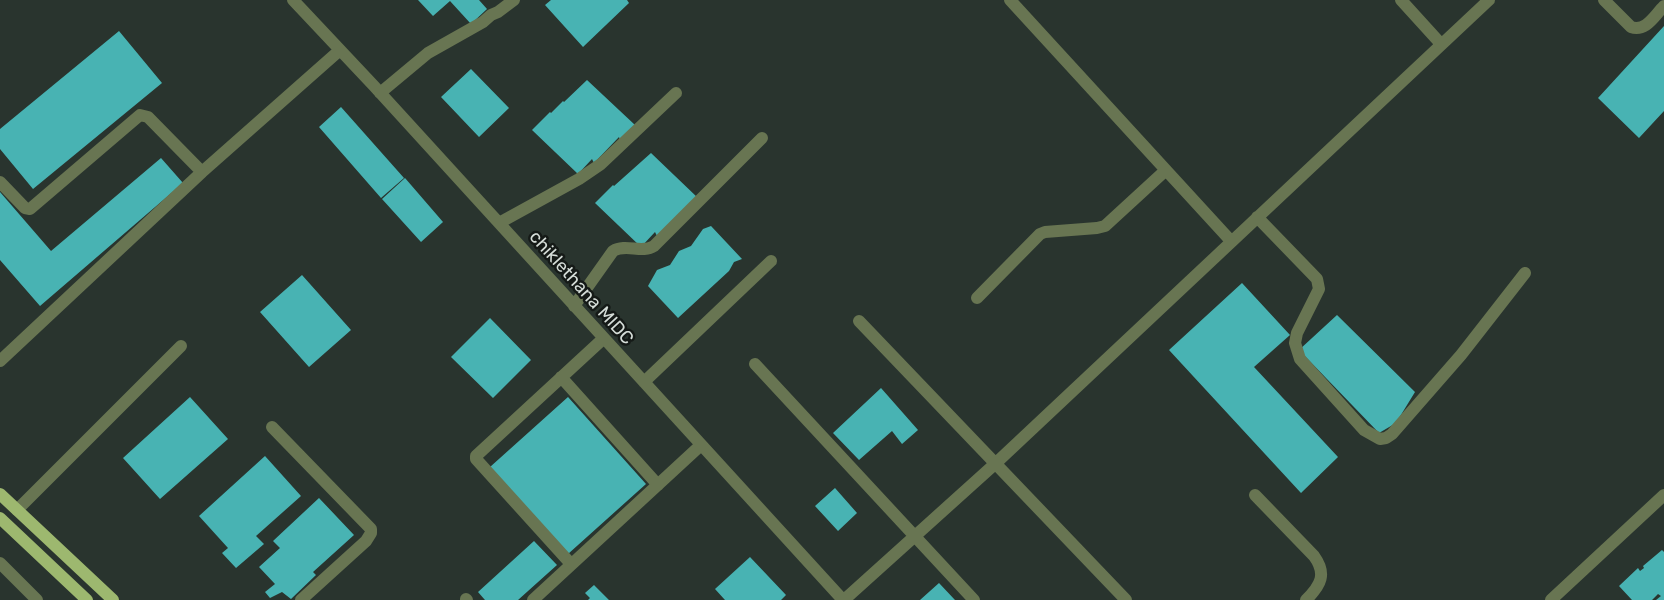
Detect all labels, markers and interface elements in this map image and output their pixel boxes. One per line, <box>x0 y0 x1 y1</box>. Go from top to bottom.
street label: chiklethana MIDC <box>524 227 638 349</box>

